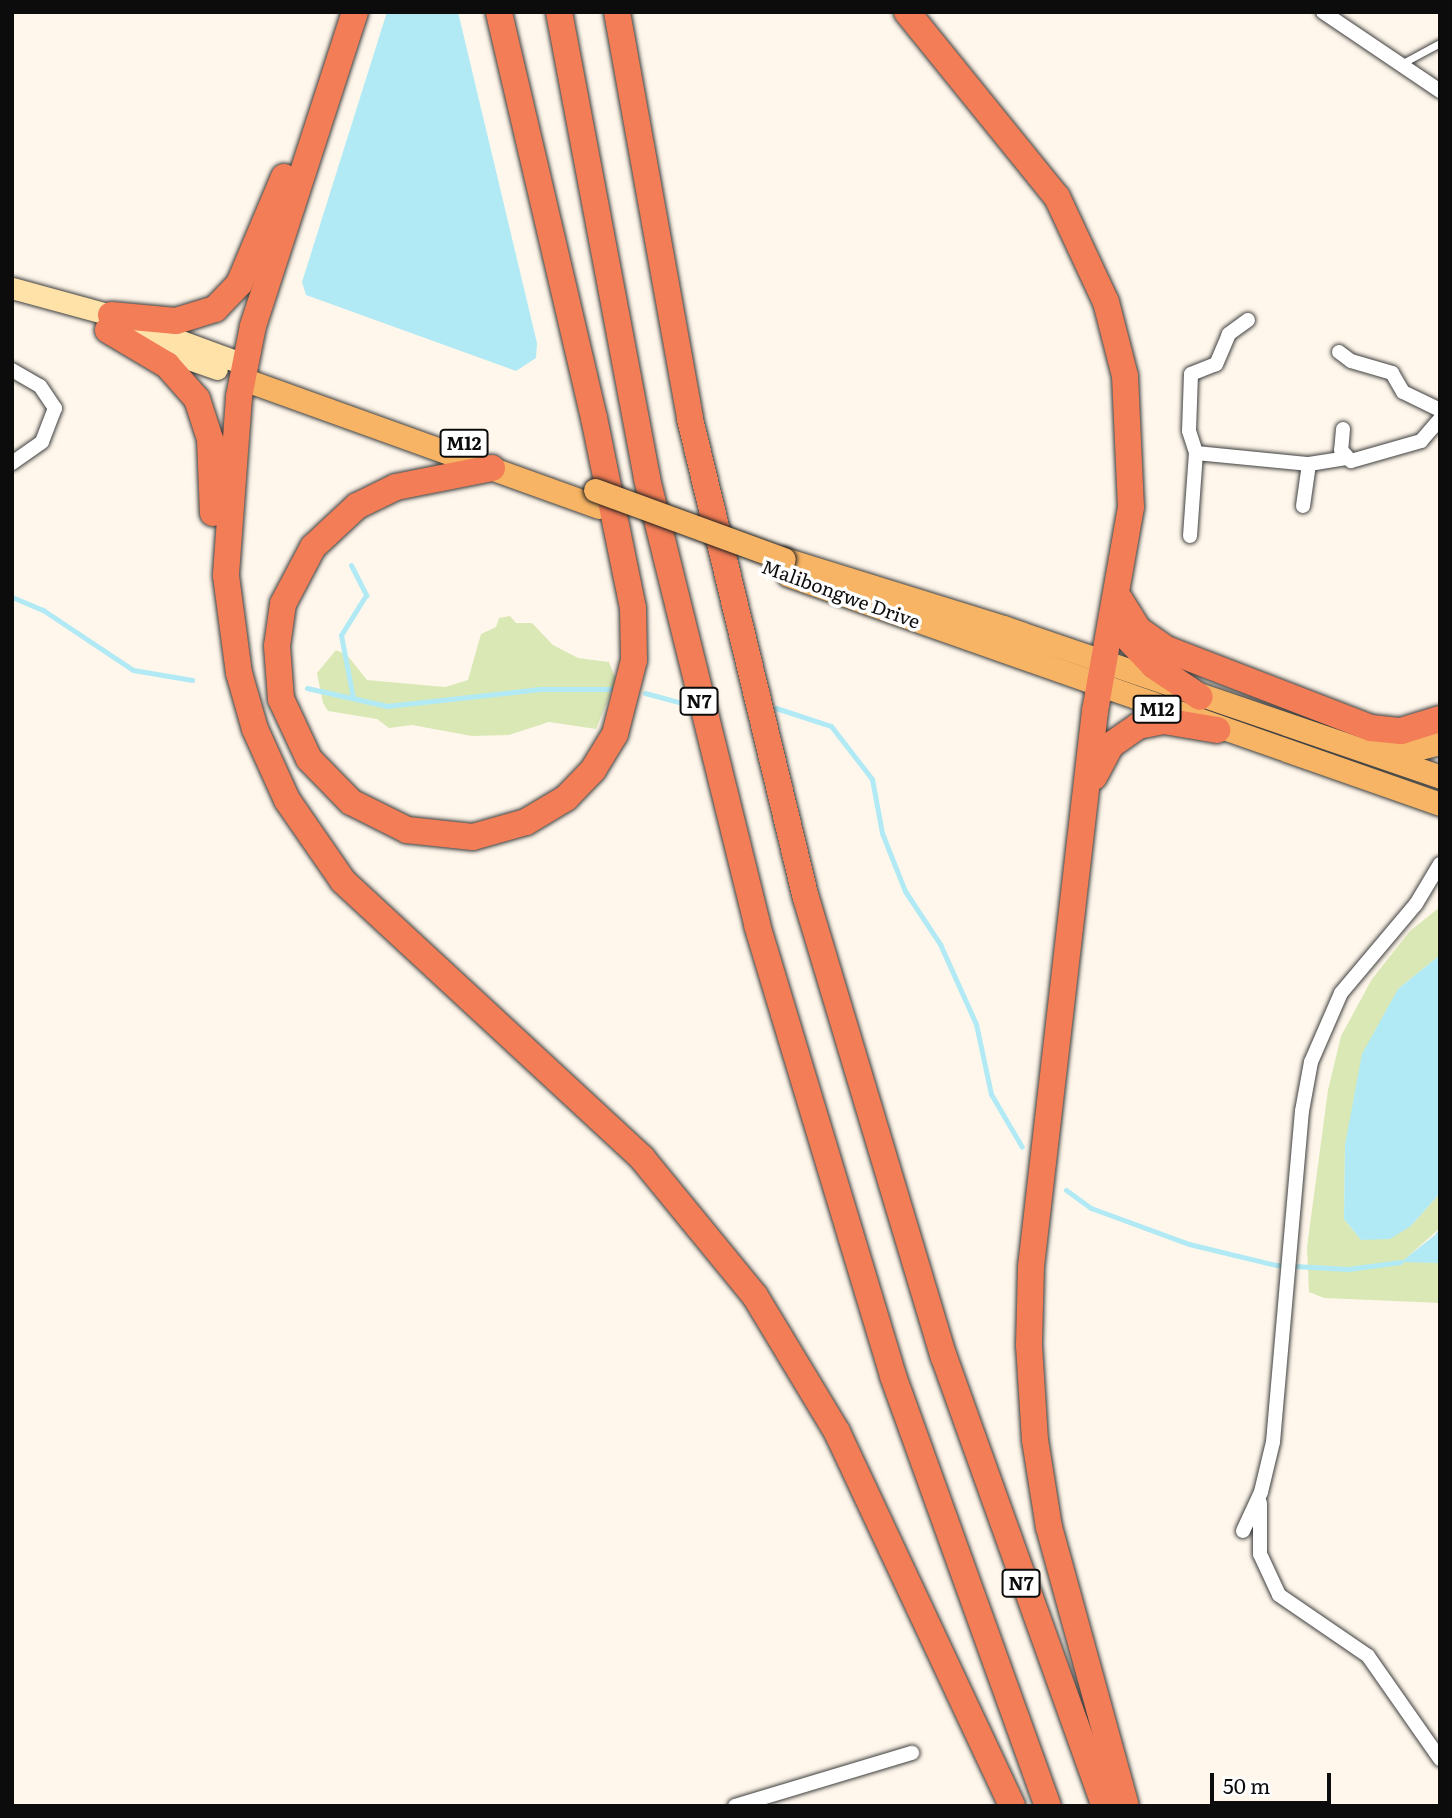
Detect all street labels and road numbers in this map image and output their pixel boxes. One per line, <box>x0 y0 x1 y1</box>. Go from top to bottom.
road number: M12 <box>440 428 489 458</box>
street label: Malibongwe Drive <box>759 555 923 633</box>
road number: N7 <box>678 686 720 716</box>
road number: M12 <box>1132 694 1182 724</box>
road number: N7 <box>1000 1568 1042 1598</box>

